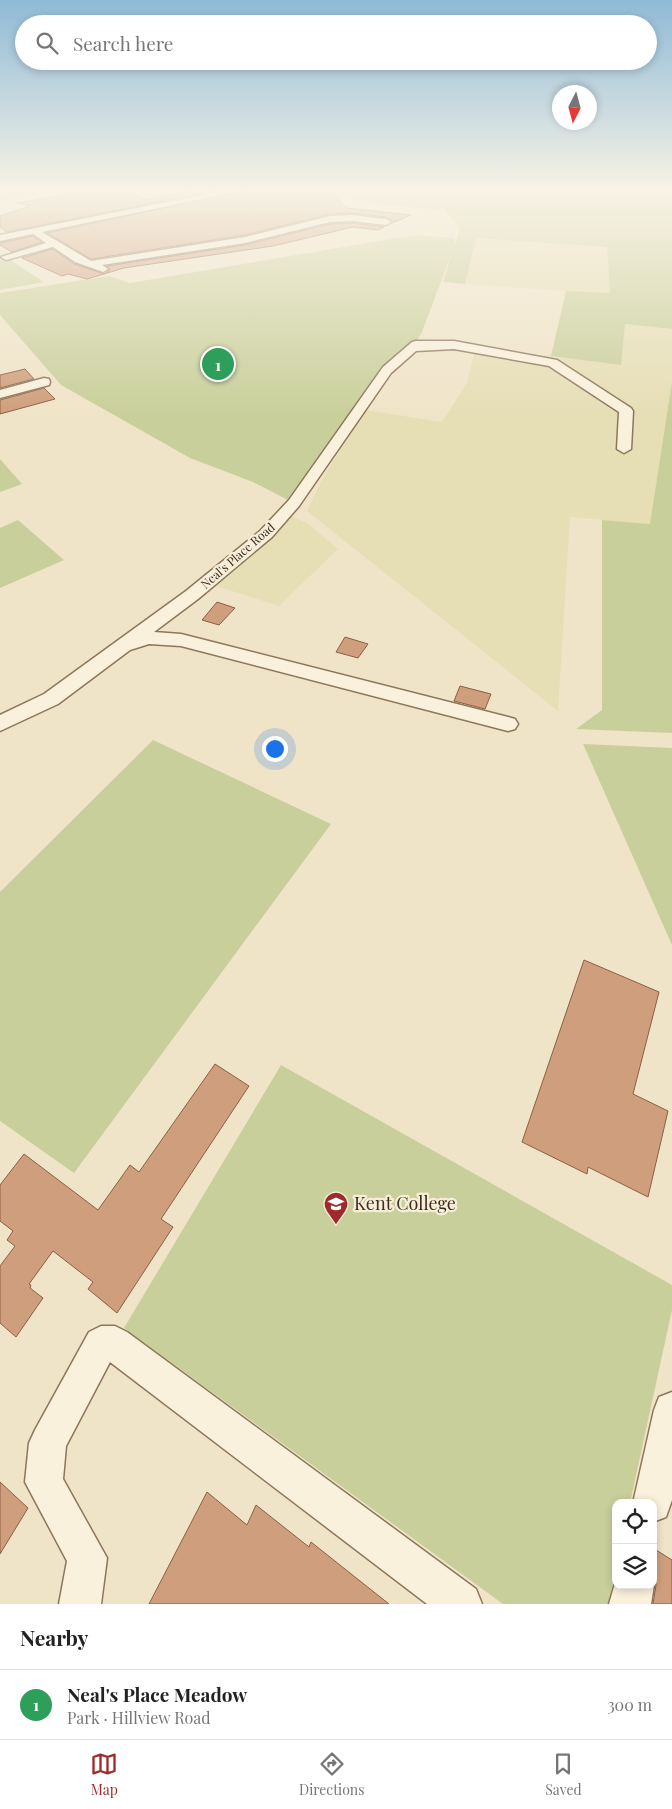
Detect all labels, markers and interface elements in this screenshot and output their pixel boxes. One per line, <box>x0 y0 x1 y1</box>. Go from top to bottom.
search box <box>15 15 657 70</box>
icon: search <box>33 29 61 57</box>
text: Search here <box>73 30 173 56</box>
north arrow <box>552 85 597 130</box>
pin: 1 <box>202 345 234 383</box>
street label: Neal's Place Road <box>197 519 278 592</box>
your location <box>262 736 288 762</box>
school or university icon: Kent College <box>323 1191 349 1225</box>
place label: Kent College <box>354 1191 456 1215</box>
map controls <box>612 1499 657 1589</box>
button: locate <box>612 1499 657 1544</box>
button: layers <box>612 1544 657 1589</box>
text: Nearby <box>20 1623 89 1651</box>
text: Neal's Place Meadow <box>67 1681 247 1707</box>
text: 1 <box>33 1694 39 1715</box>
text: 300 m <box>607 1694 652 1715</box>
text: Park · Hillview Road <box>67 1707 211 1728</box>
tab: Map <box>90 1750 118 1799</box>
tab: Directions <box>299 1750 365 1799</box>
tab: Saved <box>545 1750 582 1799</box>

